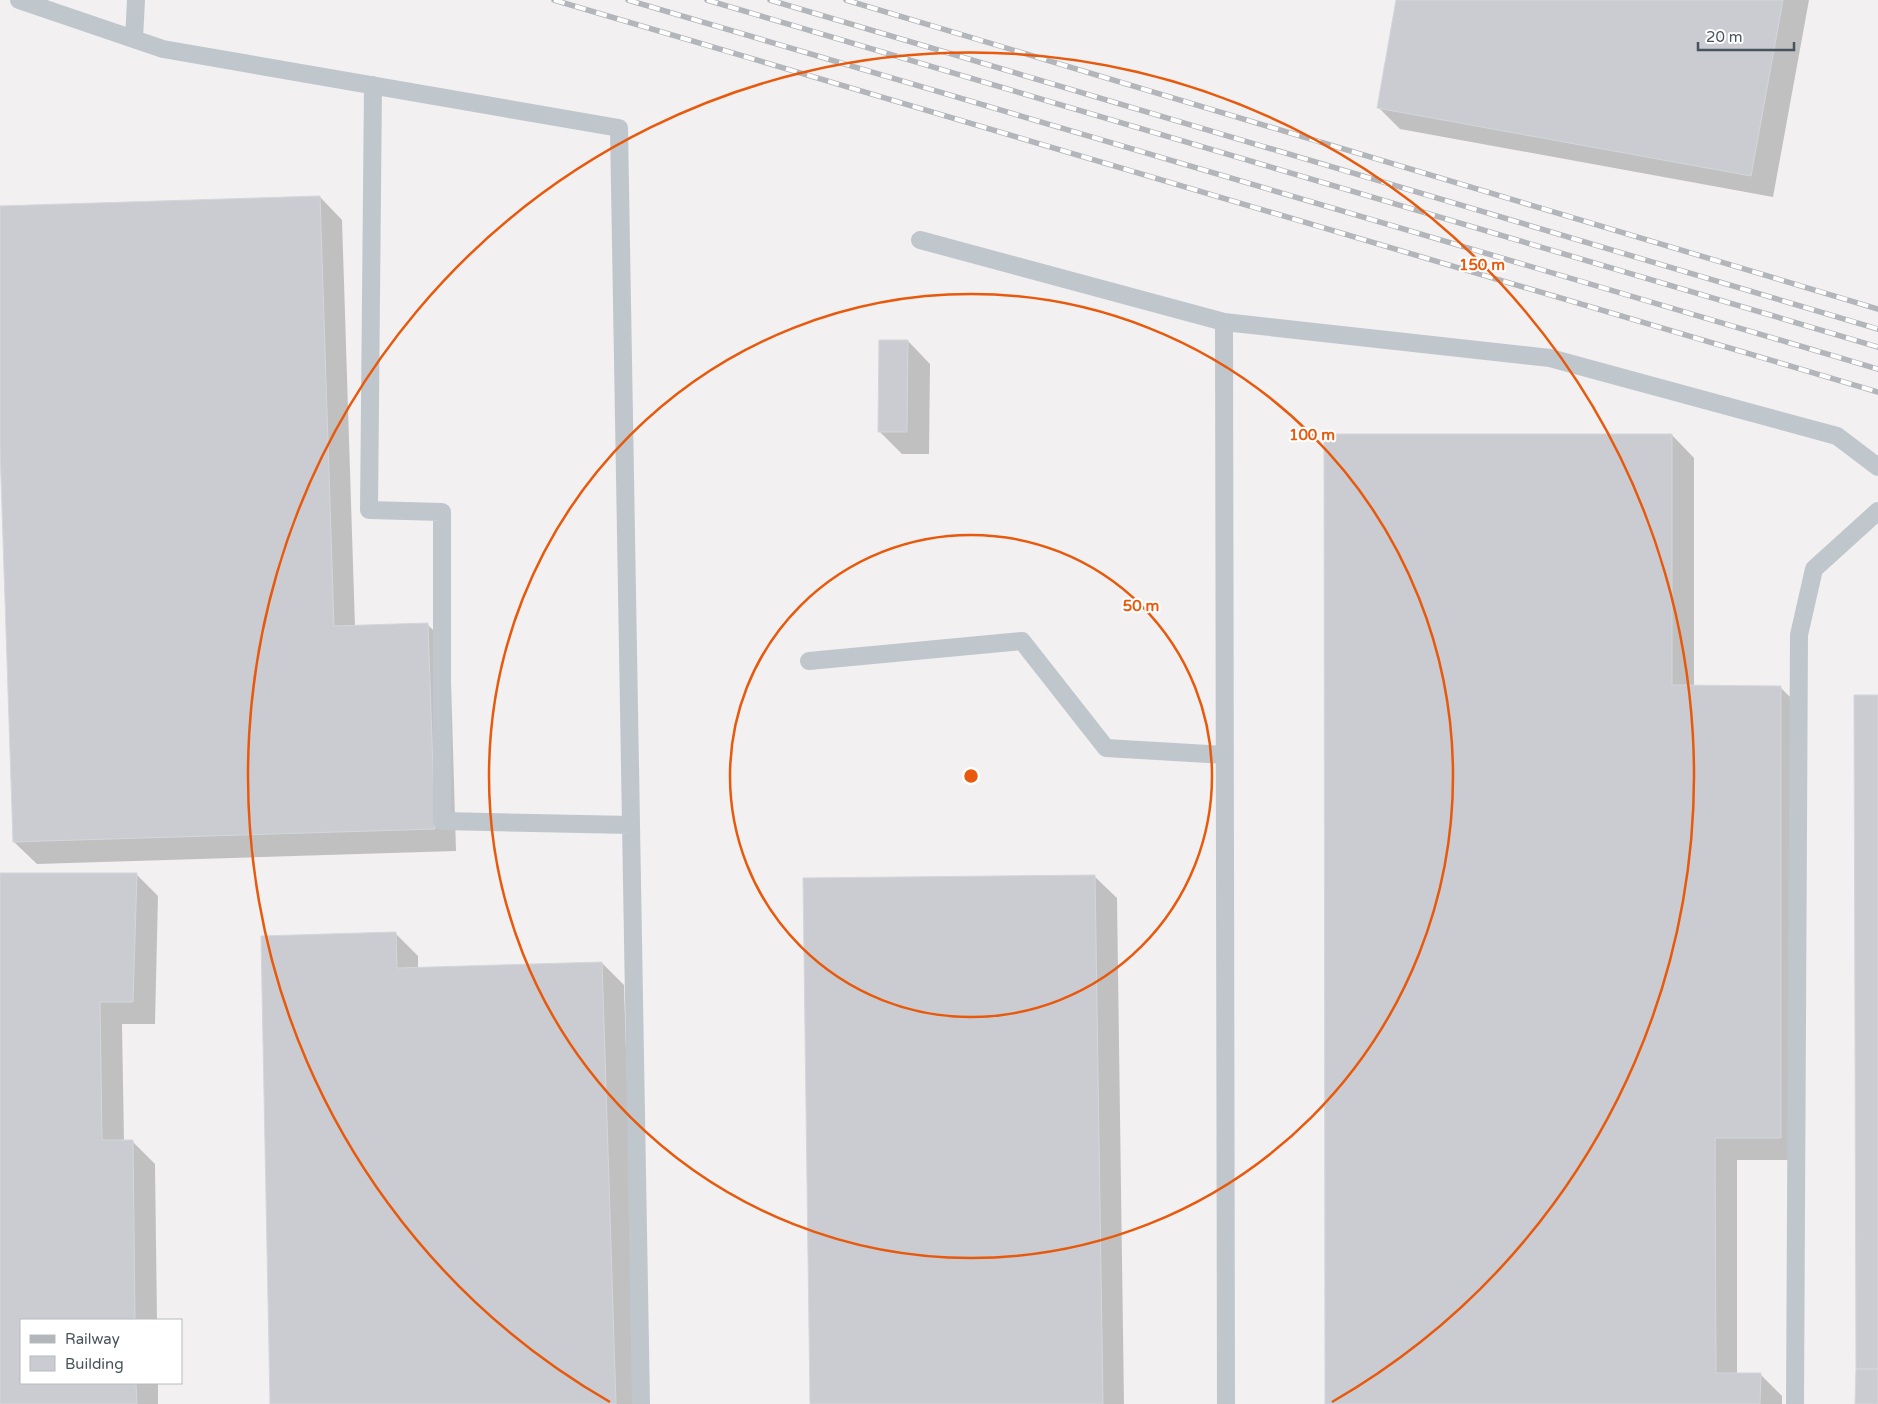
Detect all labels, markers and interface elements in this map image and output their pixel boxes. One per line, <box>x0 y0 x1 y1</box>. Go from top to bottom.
scale bar <box>1698 20 1794 52</box>
text: 20 m <box>1706 28 1743 46</box>
text: 150 m <box>1459 256 1505 274</box>
text: 100 m <box>1289 426 1335 444</box>
text: 50 m <box>1123 597 1159 615</box>
centre of rings <box>962 767 980 785</box>
legend <box>20 1319 182 1384</box>
text: Railway <box>65 1330 120 1348</box>
text: Building <box>65 1355 124 1373</box>

